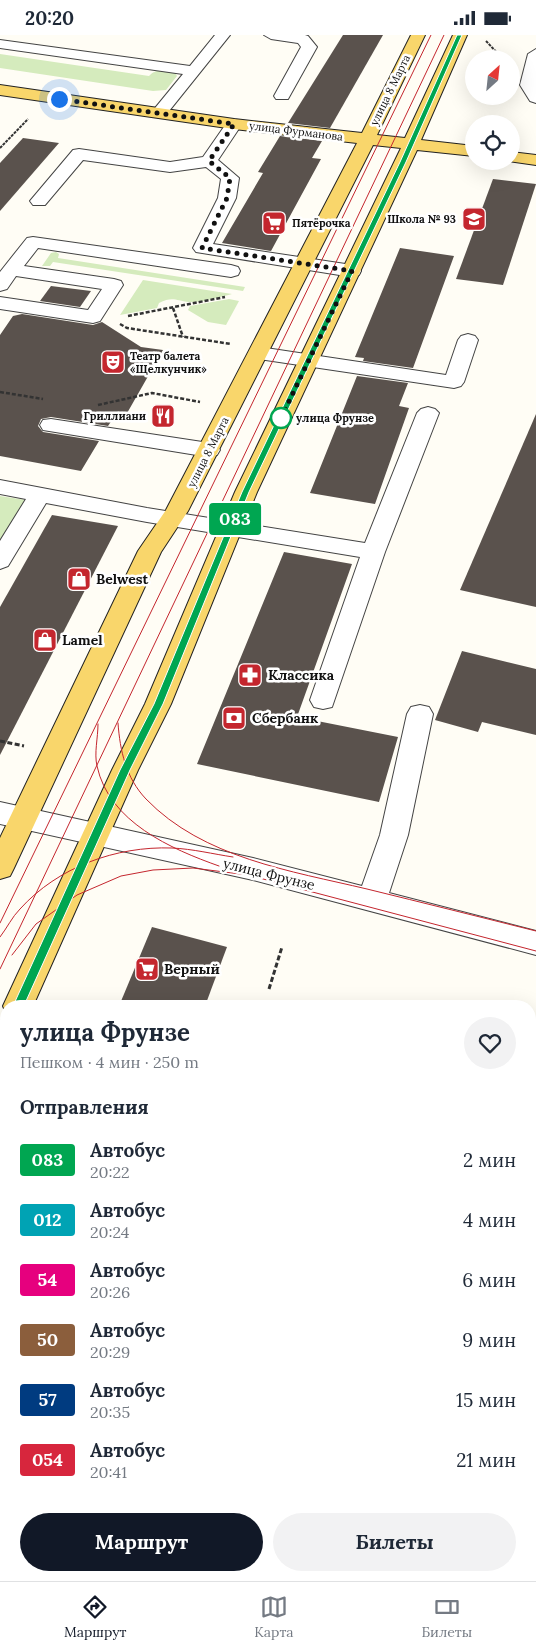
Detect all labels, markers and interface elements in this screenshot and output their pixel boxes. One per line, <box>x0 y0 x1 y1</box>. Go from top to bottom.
text: 20:20 <box>25 6 74 30</box>
north arrow <box>465 50 520 105</box>
map controls <box>465 50 520 170</box>
street label: улица 8 Марта <box>367 52 413 128</box>
your location <box>47 87 72 112</box>
button: locate <box>465 115 520 170</box>
street label: улица Фурманова <box>248 118 344 144</box>
school or university icon: Школа № 93 <box>461 206 487 232</box>
supermarket icon: Пятёрочка <box>261 210 287 236</box>
place label: Школа № 93 <box>387 212 456 226</box>
place label: Пятёрочка <box>292 216 351 230</box>
theatre icon: Театр балета «Щелкунчик» <box>100 349 126 375</box>
place label: Театр балета «Щелкунчик» <box>130 349 207 376</box>
restaurant icon: Гриллиани <box>150 403 176 429</box>
marker: улица Фрунзе <box>270 407 292 429</box>
place label: Гриллиани <box>84 409 146 423</box>
place label: улица Фрунзе <box>296 411 374 425</box>
street label: улица 8 Марта <box>184 414 232 490</box>
line badge: 083 <box>206 503 264 535</box>
text: 083 <box>219 507 251 530</box>
shop icon: Belwest <box>66 566 92 592</box>
place label: Belwest <box>96 570 149 588</box>
shop icon: Lamel <box>32 627 58 653</box>
place label: Lamel <box>62 631 103 649</box>
pharmacy icon: Классика <box>237 662 263 688</box>
place label: Классика <box>268 666 335 684</box>
bank icon: Сбербанк <box>221 705 247 731</box>
place label: Сбербанк <box>252 709 319 727</box>
street label: улица Фрунзе <box>221 854 317 894</box>
supermarket icon: Верный <box>134 956 160 982</box>
place label: Верный <box>164 960 220 978</box>
text: улица Фрунзе <box>20 1017 190 1048</box>
button: heart <box>464 1017 516 1069</box>
text: Пешком · 4 мин · 250 m <box>20 1052 199 1072</box>
text: Отправления <box>20 1095 149 1119</box>
text: Автобус <box>90 1138 165 1162</box>
text: 083 <box>32 1148 63 1171</box>
text: 2 мин <box>463 1148 516 1172</box>
text: 20:22 <box>90 1162 130 1182</box>
text: Автобус <box>90 1198 165 1222</box>
text: 012 <box>33 1208 62 1231</box>
text: 4 мин <box>463 1208 516 1232</box>
text: 20:24 <box>90 1222 129 1242</box>
text: Автобус <box>90 1258 165 1282</box>
text: 54 <box>38 1268 57 1291</box>
text: 6 мин <box>462 1268 516 1292</box>
text: 20:26 <box>90 1282 130 1302</box>
text: Автобус <box>90 1318 165 1342</box>
text: 50 <box>37 1328 58 1351</box>
text: 9 мин <box>462 1328 516 1352</box>
text: 20:29 <box>90 1342 130 1362</box>
text: Автобус <box>90 1378 165 1402</box>
text: 57 <box>38 1388 57 1411</box>
text: 15 мин <box>456 1388 516 1412</box>
text: 20:35 <box>90 1402 130 1422</box>
text: Автобус <box>90 1438 165 1462</box>
text: 054 <box>32 1448 63 1471</box>
text: 21 мин <box>456 1448 516 1472</box>
text: 20:41 <box>90 1462 127 1482</box>
button: Маршрут <box>20 1513 263 1571</box>
button: Билеты <box>273 1513 516 1571</box>
tab: Маршрут <box>64 1593 127 1641</box>
tab: Карта <box>254 1593 294 1641</box>
tab: Билеты <box>421 1593 472 1641</box>

